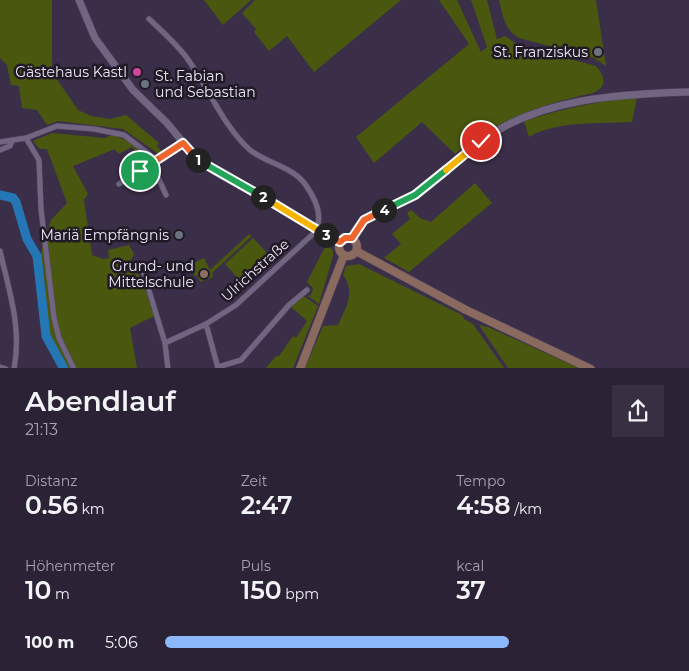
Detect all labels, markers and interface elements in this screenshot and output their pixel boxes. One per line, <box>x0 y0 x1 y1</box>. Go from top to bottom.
place label: St. Franziskus <box>493 43 588 61</box>
marker: St. Franziskus <box>592 46 604 58</box>
place label: Gästehaus Kastl <box>15 63 127 81</box>
marker: Gästehaus Kastl <box>131 66 143 78</box>
place label: St. Fabian und Sebastian <box>155 67 256 101</box>
marker: St. Fabian und Sebastian <box>139 78 151 90</box>
pin <box>460 120 502 162</box>
icon: check <box>467 127 495 155</box>
pin: 1 <box>186 148 210 172</box>
pin <box>119 150 161 192</box>
text: 1 <box>196 151 201 169</box>
icon: arrive <box>126 157 154 185</box>
pin: 2 <box>250 184 276 210</box>
text: 2 <box>259 188 268 206</box>
pin: 4 <box>372 198 396 222</box>
text: 4 <box>380 201 389 219</box>
pin: 3 <box>314 222 338 248</box>
place label: Mariä Empfängnis <box>40 226 169 244</box>
text: 3 <box>322 226 331 244</box>
marker: Mariä Empfängnis <box>173 229 185 241</box>
street label: Ulrichstraße <box>217 235 293 305</box>
place label: Grund- und Mittelschule <box>108 257 194 291</box>
marker: Grund- und Mittelschule <box>198 268 210 280</box>
text: Abendlauf <box>25 384 176 418</box>
button: share <box>612 385 664 437</box>
text: 21:13 <box>25 420 58 439</box>
text: Distanz <box>25 472 77 490</box>
text: Zeit <box>241 472 267 490</box>
text: Tempo <box>456 472 505 490</box>
text: 0.56 <box>25 490 78 520</box>
text: 2:47 <box>241 490 292 520</box>
text: 4:58 <box>456 490 511 520</box>
text: km <box>78 500 105 518</box>
text: /km <box>511 500 542 518</box>
text: Höhenmeter <box>25 557 115 575</box>
text: Puls <box>241 557 271 575</box>
text: kcal <box>456 557 484 575</box>
text: 10 <box>25 575 51 605</box>
text: 150 <box>241 575 282 605</box>
text: 37 <box>456 575 486 605</box>
text: m <box>51 585 70 603</box>
text: bpm <box>282 585 319 603</box>
text: 100 m <box>25 633 74 652</box>
text: 5:06 <box>105 633 138 652</box>

